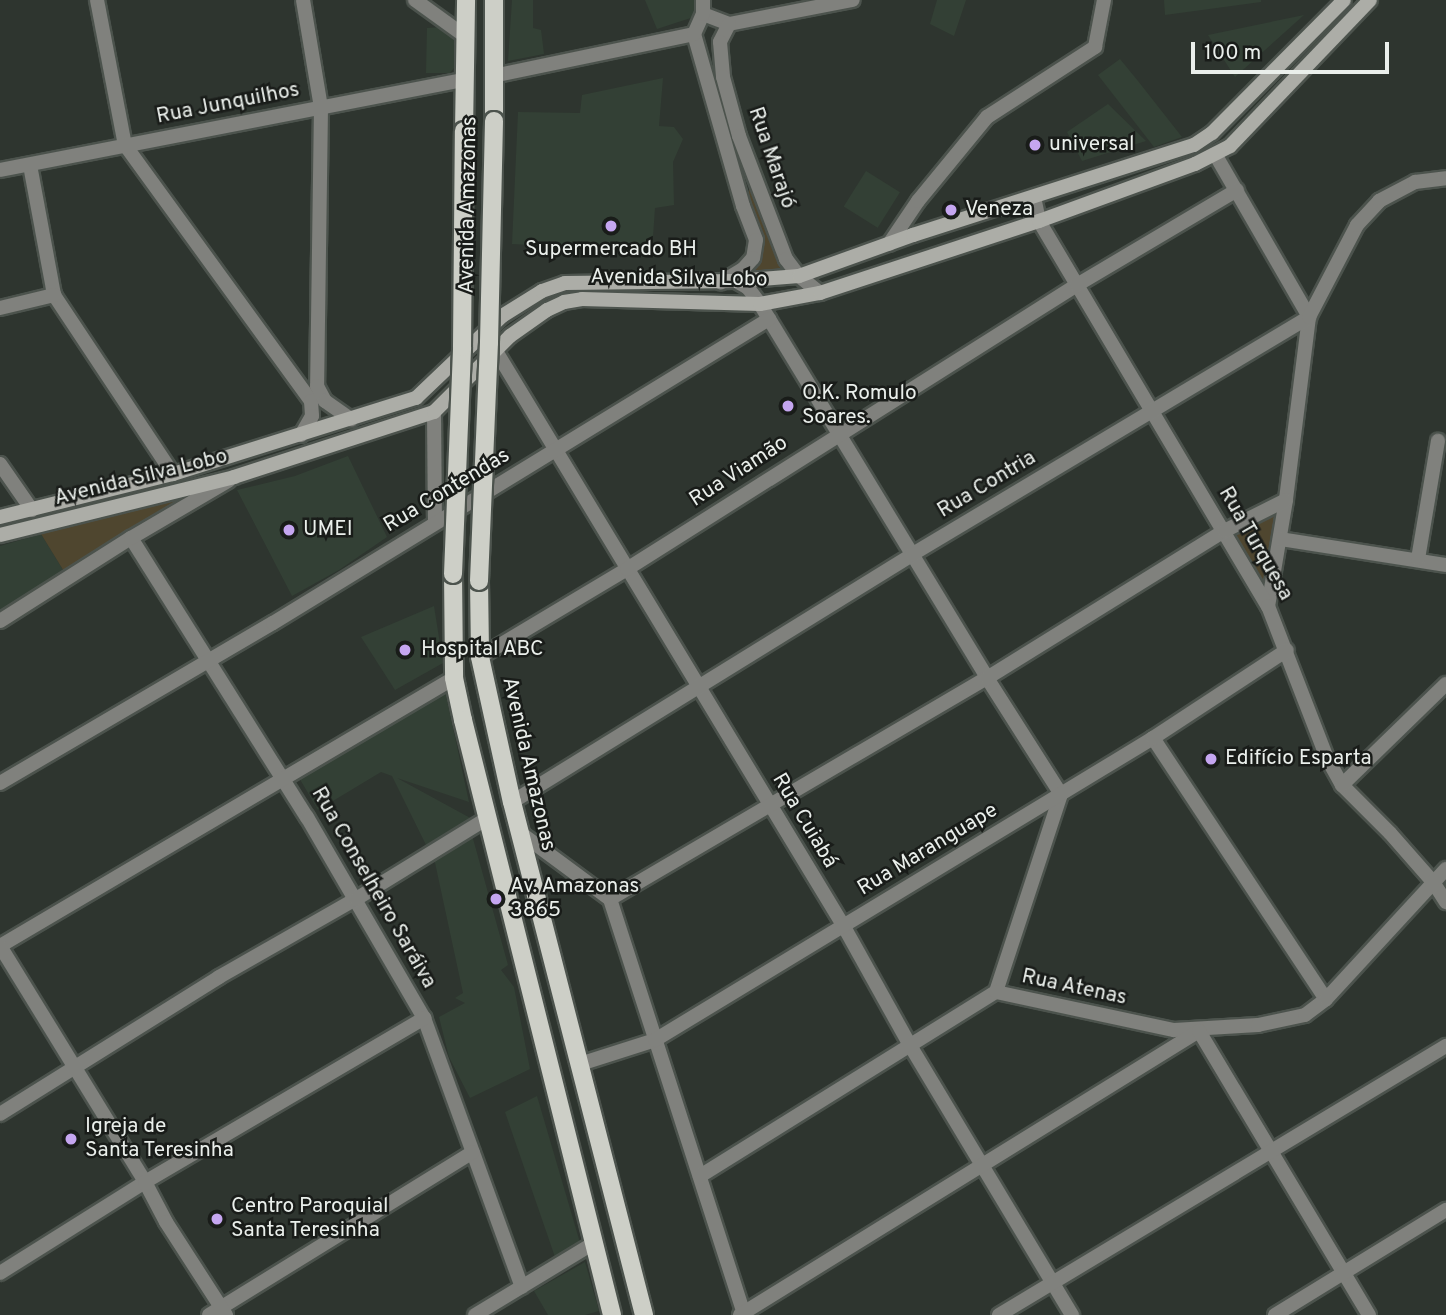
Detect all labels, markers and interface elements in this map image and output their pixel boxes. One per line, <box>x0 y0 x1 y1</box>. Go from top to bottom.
scale bar <box>1194 28 1392 72</box>
text: 100 m <box>1204 40 1261 67</box>
street label: Rua Junquilhos <box>154 78 302 130</box>
street label: Rua Marajó <box>742 104 800 212</box>
street label: Avenida Amazonas <box>455 116 483 294</box>
place label: universal <box>1049 132 1134 158</box>
marker: universal <box>1027 137 1043 153</box>
place label: Veneza <box>965 197 1033 223</box>
marker: Veneza <box>943 202 959 218</box>
marker: Supermercado BH <box>603 218 619 234</box>
place label: Supermercado BH <box>525 237 697 263</box>
street label: Avenida Silva Lobo <box>590 265 768 293</box>
place label: O.K. Romulo Soares. <box>802 381 917 431</box>
marker: O.K. Romulo Soares. <box>780 398 796 414</box>
street label: Rua Viamão <box>685 431 793 513</box>
street label: Avenida Silva Lobo <box>52 444 230 512</box>
street label: Rua Contendas <box>379 444 515 538</box>
street label: Rua Contria <box>933 446 1041 524</box>
street label: Rua Turquesa <box>1212 482 1298 606</box>
place label: UMEI <box>303 517 353 543</box>
marker: UMEI <box>281 522 297 538</box>
place label: Hospital ABC <box>421 637 545 663</box>
marker: Hospital ABC <box>395 640 415 660</box>
street label: Avenida Amazonas <box>496 674 560 854</box>
place label: Edifício Esparta <box>1225 746 1372 772</box>
marker: Edifício Esparta <box>1203 751 1219 767</box>
street label: Rua Cuiabá <box>766 769 842 873</box>
street label: Rua Conselheiro Saráiva <box>305 783 441 993</box>
street label: Rua Maranguape <box>853 798 1003 902</box>
place label: Av. Amazonas 3865 <box>510 874 640 924</box>
marker: Av. Amazonas 3865 <box>488 891 504 907</box>
street label: Rua Atenas <box>1019 964 1129 1012</box>
place label: Igreja de Santa Teresinha <box>85 1114 235 1164</box>
marker: Igreja de Santa Teresinha <box>63 1131 79 1147</box>
place label: Centro Paroquial Santa Teresinha <box>231 1194 388 1244</box>
marker: Centro Paroquial Santa Teresinha <box>209 1211 225 1227</box>

